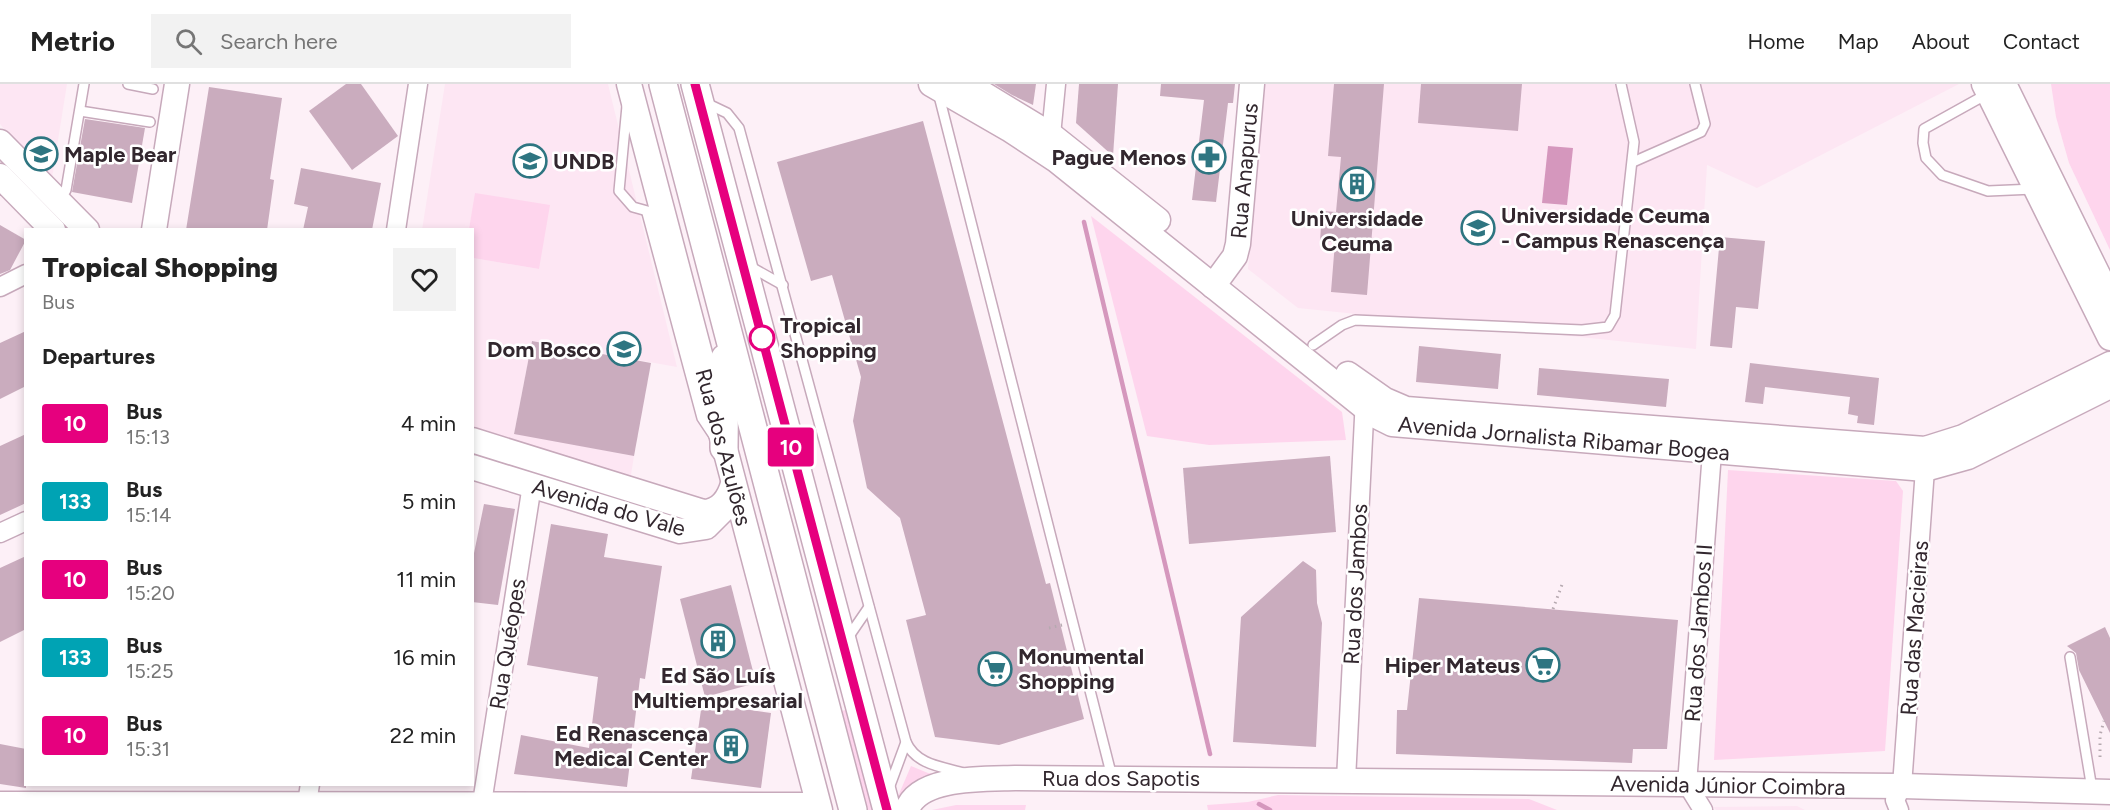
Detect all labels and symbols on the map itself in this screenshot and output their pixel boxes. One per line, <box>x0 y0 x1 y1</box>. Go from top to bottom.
street label: Rua Anapurus <box>1225 102 1264 240</box>
school or university icon: Maple Bear <box>23 136 59 172</box>
pharmacy icon: Pague Menos <box>1191 139 1227 175</box>
place label: Maple Bear <box>64 141 177 168</box>
school or university icon: UNDB <box>512 143 548 179</box>
place label: Pague Menos <box>1052 144 1186 171</box>
place label: UNDB <box>553 148 614 175</box>
building icon: Universidade Ceuma <box>1339 166 1375 202</box>
place label: Universidade Ceuma - Campus Renascença <box>1501 202 1725 254</box>
place label: Universidade Ceuma <box>1291 205 1423 257</box>
school or university icon: Universidade Ceuma - Campus Renascença <box>1460 210 1496 246</box>
place label: Tropical Shopping <box>780 312 877 364</box>
marker: Tropical Shopping <box>749 325 775 351</box>
school or university icon: Dom Bosco <box>606 331 642 367</box>
place label: Dom Bosco <box>487 336 601 363</box>
street label: Rua dos Azulões <box>690 365 758 529</box>
street label: Avenida Jornalista Ribamar Bogea <box>1397 411 1731 466</box>
line badge: 10 <box>764 428 818 466</box>
street label: Avenida do Vale <box>529 473 689 542</box>
street label: Rua dos Jambos <box>1338 503 1373 665</box>
street label: Rua das Macieiras <box>1895 540 1934 716</box>
street label: Rua dos Jambos II <box>1679 543 1718 723</box>
street label: Rua Quéopes <box>484 577 531 711</box>
building icon: Ed São Luís Multiempresarial <box>700 623 736 659</box>
place label: Monumental Shopping <box>1018 643 1144 695</box>
supermarket icon: Hiper Mateus <box>1525 647 1561 683</box>
supermarket icon: Monumental Shopping <box>977 651 1013 687</box>
place label: Hiper Mateus <box>1385 652 1520 679</box>
place label: Ed São Luís Multiempresarial <box>633 662 803 714</box>
place label: Ed Renascença Medical Center <box>554 720 709 772</box>
building icon: Ed Renascença Medical Center <box>713 728 749 764</box>
street label: Rua dos Sapotis <box>1042 765 1200 792</box>
street label: Avenida Júnior Coimbra <box>1610 770 1846 801</box>

